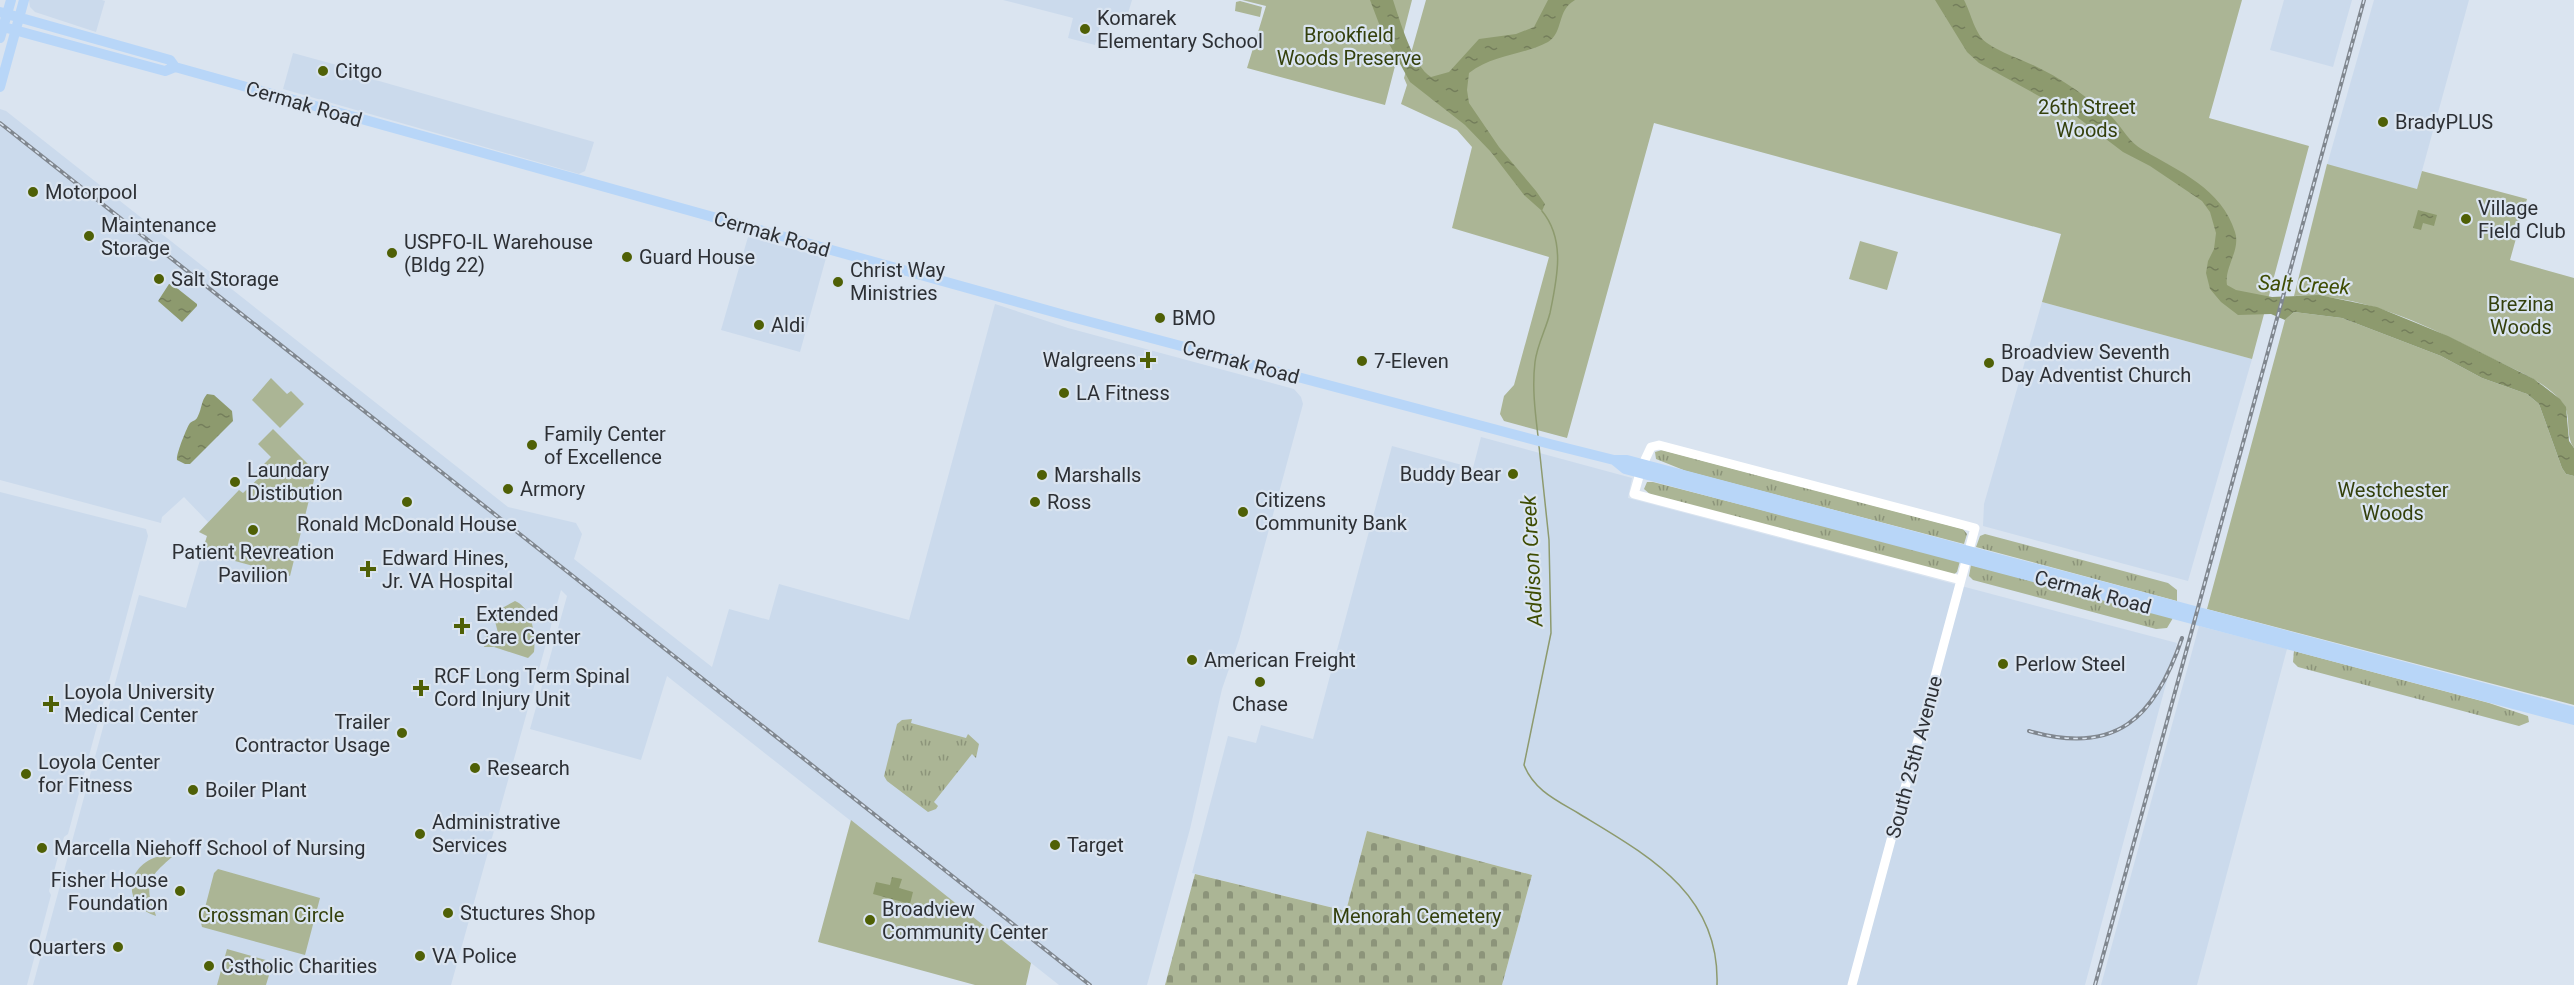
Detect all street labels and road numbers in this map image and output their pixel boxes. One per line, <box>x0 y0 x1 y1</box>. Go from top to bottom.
street label: Cermak Road <box>243 76 365 132</box>
street label: Cermak Road <box>711 206 833 262</box>
street label: Cermak Road <box>1180 335 1302 389</box>
street label: Cermak Road <box>2032 565 2154 619</box>
street label: South 25th Avenue <box>1881 673 1947 841</box>

